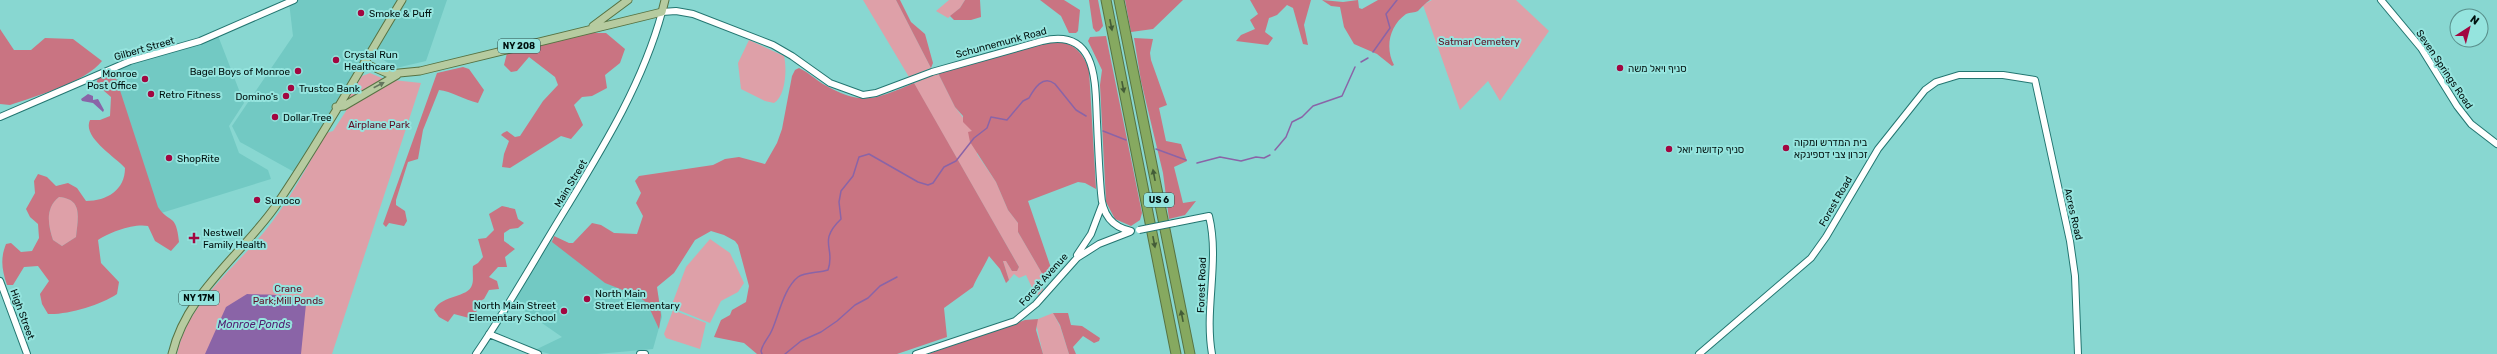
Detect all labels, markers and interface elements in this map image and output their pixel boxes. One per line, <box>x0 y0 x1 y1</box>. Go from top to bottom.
marker: Smoke & Puff <box>356 8 366 18</box>
place label: Smoke & Puff <box>369 8 432 20</box>
north arrow <box>2449 8 2489 48</box>
text: N <box>2468 13 2482 28</box>
one-way arrow <box>1108 18 1114 31</box>
street label: Schunnemunk Road <box>954 25 1048 61</box>
street label: Seven Springs Road <box>2413 28 2475 111</box>
street label: Gilbert Street <box>113 35 176 63</box>
park label: Satmar Cemetery <box>1438 36 1520 48</box>
road number: NY 208 <box>498 39 540 53</box>
place label: Crystal Run Healthcare <box>344 49 398 73</box>
marker: Crystal Run Healthcare <box>331 55 341 65</box>
marker: סניף ויאל משה <box>1615 63 1625 73</box>
place label: סניף ויאל משה <box>1628 63 1687 75</box>
place label: Bagel Boys of Monroe <box>190 66 290 78</box>
marker: Bagel Boys of Monroe <box>293 66 303 76</box>
place label: Monroe Post Office <box>87 68 137 92</box>
marker: Monroe Post Office <box>140 74 150 84</box>
one-way arrow <box>373 81 384 88</box>
one-way arrow <box>1120 81 1126 94</box>
marker: Trustco Bank <box>286 83 296 93</box>
place label: Trustco Bank <box>299 83 361 95</box>
marker: Retro Fitness <box>146 89 156 99</box>
place label: Retro Fitness <box>159 89 221 101</box>
place label: Domino's <box>235 91 278 103</box>
marker: Domino's <box>281 91 291 101</box>
marker: Dollar Tree <box>270 112 280 122</box>
place label: Dollar Tree <box>283 112 332 124</box>
park label: Airplane Park <box>348 119 411 131</box>
place label: בית המדרש ומקוה זכרון צבי דספינקא <box>1794 137 1868 161</box>
marker: בית המדרש ומקוה זכרון צבי דספינקא <box>1781 143 1791 153</box>
marker: סניף קדושת יואל <box>1664 144 1674 154</box>
place label: סניף קדושת יואל <box>1677 144 1744 156</box>
marker: ShopRite <box>164 153 174 163</box>
place label: ShopRite <box>177 153 220 165</box>
street label: Main Street <box>552 158 590 209</box>
one-way arrow <box>1151 168 1157 181</box>
street label: Forest Road <box>1817 174 1855 229</box>
street label: Acres Road <box>2061 187 2085 241</box>
road number: US 6 <box>1144 193 1174 207</box>
marker: Sunoco <box>252 195 262 205</box>
place label: Sunoco <box>265 195 301 207</box>
place label: Nestwell Family Health <box>203 227 266 251</box>
marker: Nestwell Family Health <box>188 232 200 244</box>
one-way arrow <box>1151 236 1157 249</box>
street label: Forest Avenue <box>1017 250 1071 309</box>
street label: Forest Road <box>1195 257 1209 313</box>
park label: Crane Park;Mill Ponds <box>253 283 323 307</box>
street label: High Street <box>7 287 37 341</box>
place label: North Main Street Elementary <box>595 288 680 312</box>
road number: NY 17M <box>179 291 219 305</box>
marker: North Main Street Elementary <box>582 294 592 304</box>
place label: North Main Street Elementary School <box>469 300 556 324</box>
marker: North Main Street Elementary School <box>559 306 569 316</box>
one-way arrow <box>1179 310 1185 322</box>
water label: Monroe Ponds <box>217 318 291 331</box>

